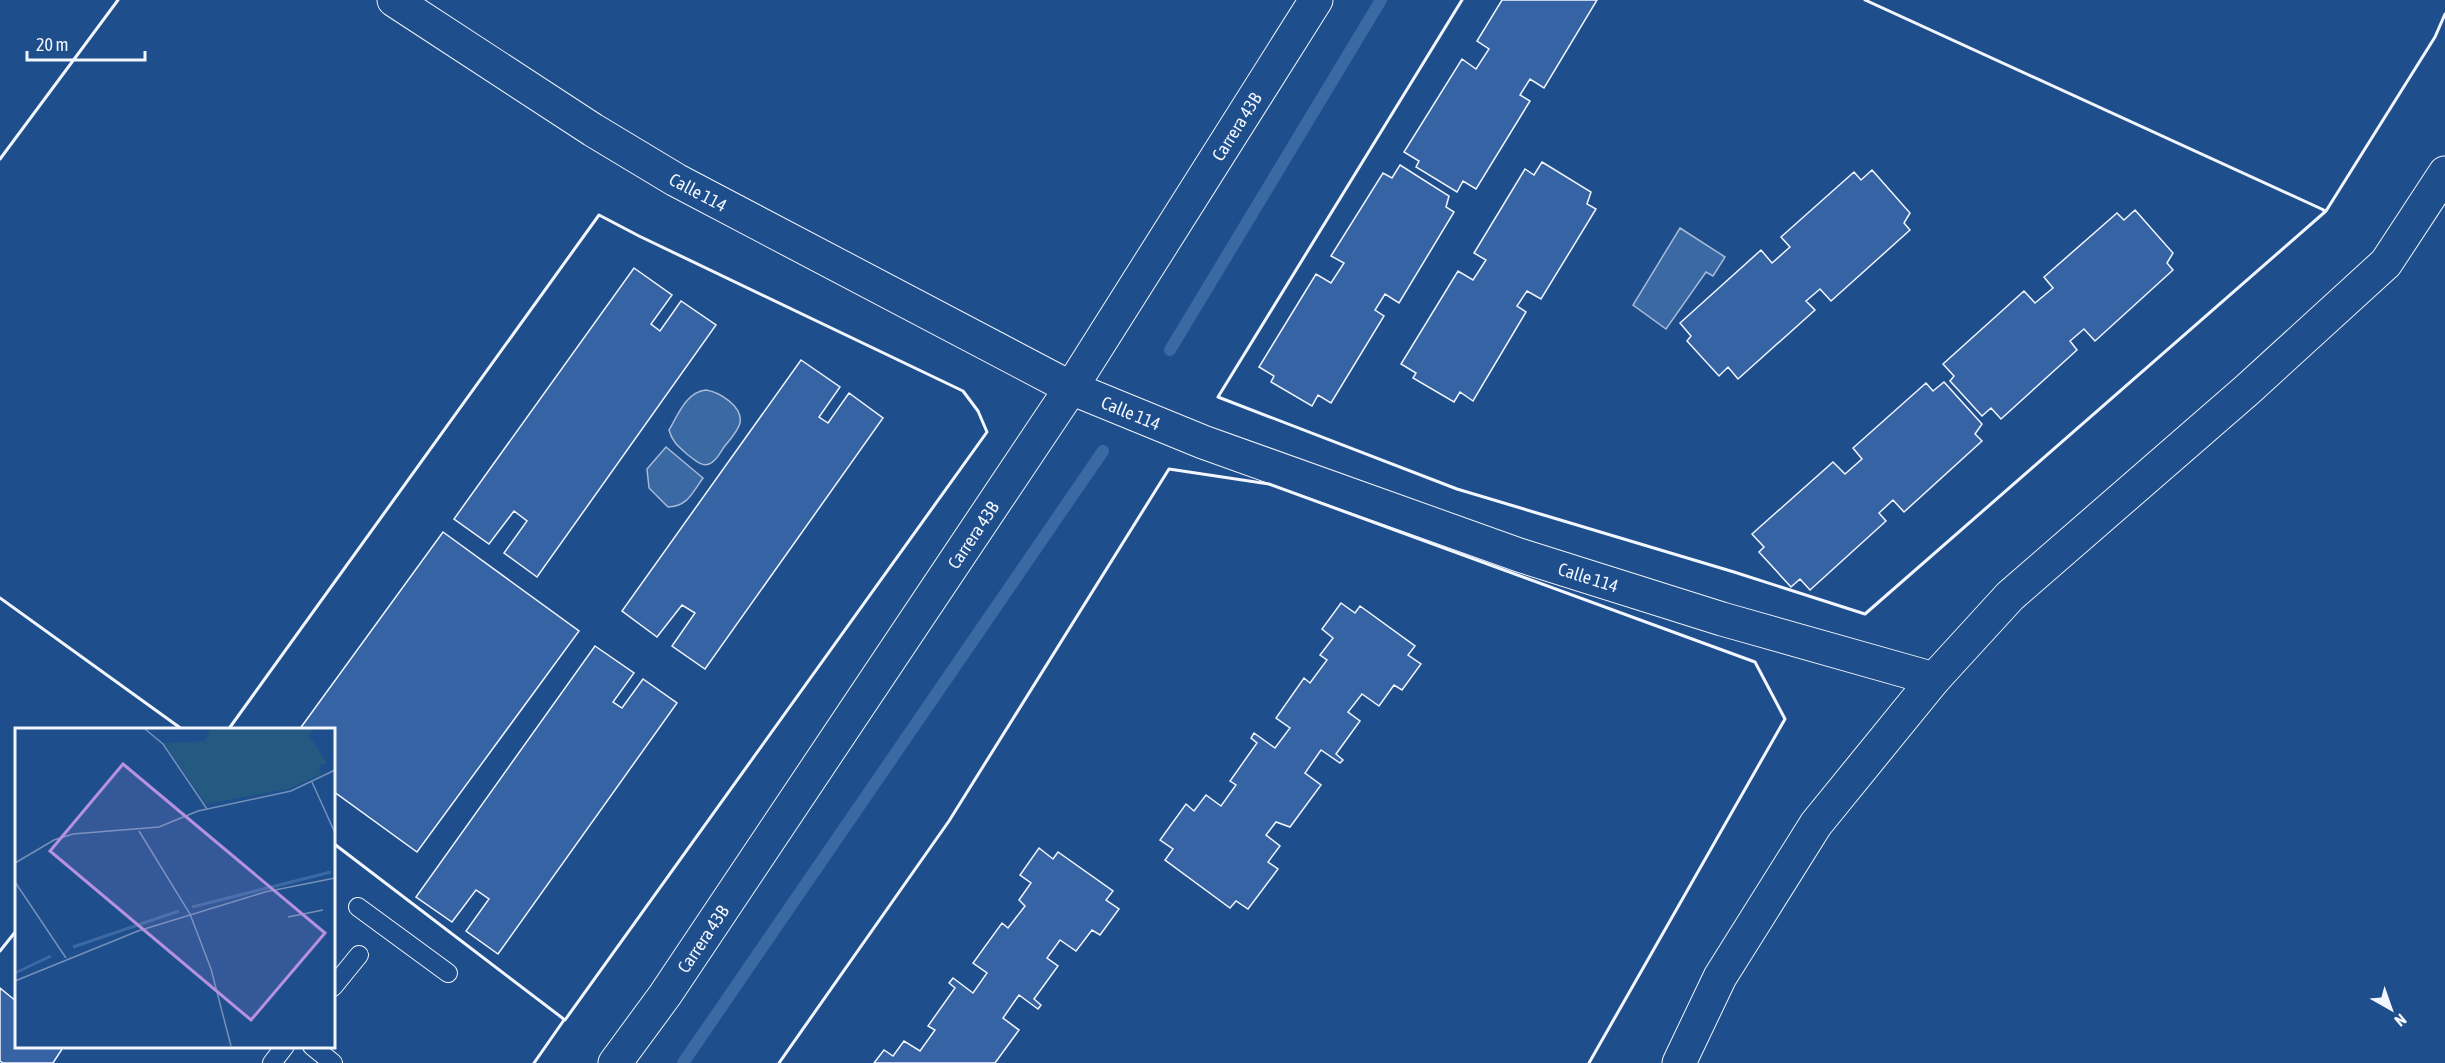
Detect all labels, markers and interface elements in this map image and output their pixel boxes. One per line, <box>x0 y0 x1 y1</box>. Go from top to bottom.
scale bar <box>27 24 146 62</box>
text: 20 m <box>36 34 68 55</box>
street label: Carrera 43B <box>1207 88 1266 164</box>
street label: Calle 114 <box>666 168 731 216</box>
street label: Calle 114 <box>1099 391 1164 434</box>
street label: Carrera 43B <box>943 497 1003 573</box>
street label: Calle 114 <box>1556 558 1621 596</box>
inset map <box>15 728 334 1048</box>
street label: Carrera 43B <box>673 901 733 976</box>
north arrow <box>2361 979 2421 1039</box>
text: N <box>2391 1011 2410 1030</box>

